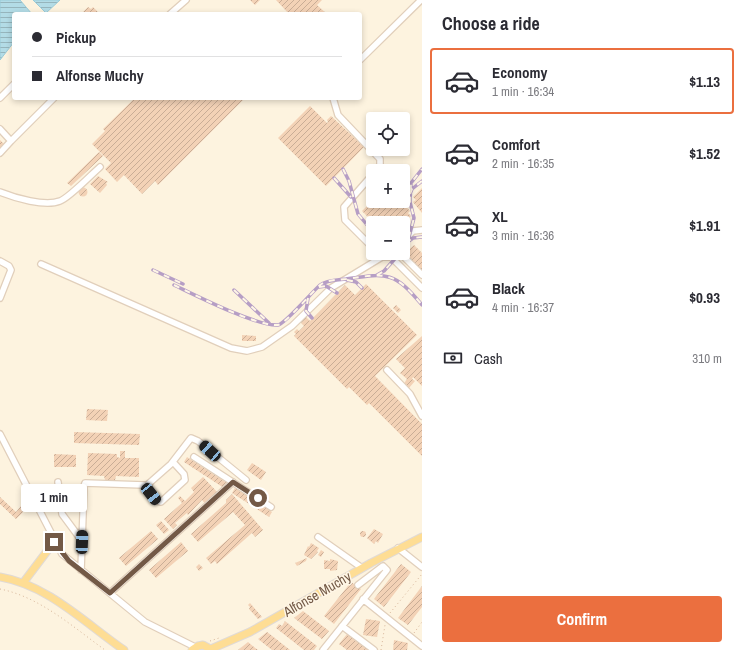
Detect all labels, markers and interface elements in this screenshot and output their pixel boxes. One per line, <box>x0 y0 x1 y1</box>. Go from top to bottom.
text: Choose a ride <box>442 11 540 36</box>
text: Pickup <box>56 27 96 48</box>
text: Economy <box>492 62 547 83</box>
icon: car <box>444 63 480 99</box>
text: Alfonse Muchy <box>56 65 143 86</box>
text: $1.13 <box>689 71 720 92</box>
text: 1 min · 16:34 <box>492 83 554 100</box>
map controls <box>366 112 410 260</box>
button: locate <box>366 112 410 156</box>
text: Comfort <box>492 134 540 155</box>
icon: car <box>444 135 480 171</box>
text: $1.52 <box>689 143 720 164</box>
text: 2 min · 16:35 <box>492 155 554 172</box>
button: + <box>366 164 410 208</box>
text: XL <box>492 206 508 227</box>
icon: car <box>444 207 480 243</box>
text: $1.91 <box>689 215 720 236</box>
button: − <box>366 216 410 260</box>
text: 3 min · 16:36 <box>492 227 554 244</box>
text: Black <box>492 278 525 299</box>
icon: car <box>444 279 480 315</box>
text: $0.93 <box>689 287 720 308</box>
text: 4 min · 16:37 <box>492 299 554 316</box>
icon: cash <box>442 347 464 369</box>
text: Cash <box>474 348 503 369</box>
text: 310 m <box>692 350 722 367</box>
car <box>197 439 223 463</box>
car <box>139 481 163 507</box>
callout: 1 min <box>21 484 87 512</box>
text: 1 min <box>40 489 68 506</box>
route start <box>249 489 267 507</box>
car <box>76 530 88 554</box>
route end <box>45 533 63 551</box>
street label: Alfonse Muchy <box>279 567 354 621</box>
button: Confirm <box>442 596 722 642</box>

